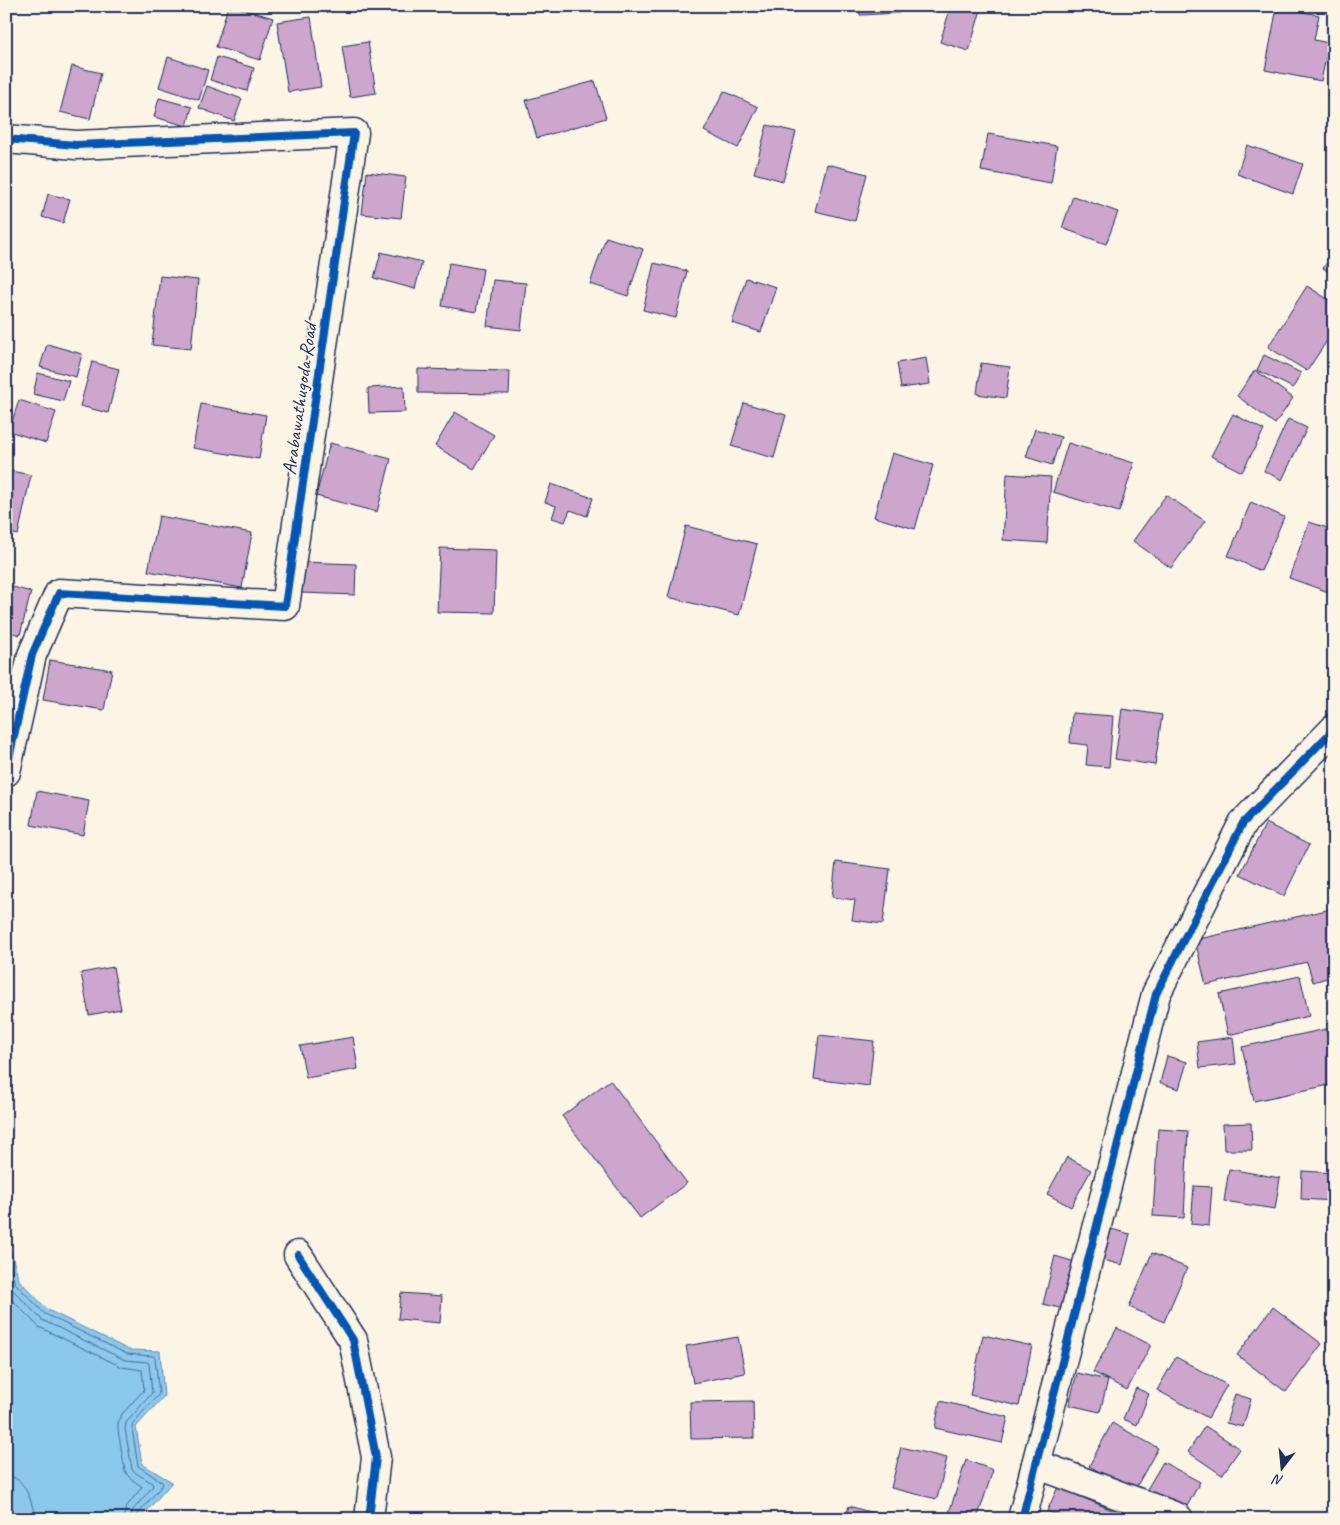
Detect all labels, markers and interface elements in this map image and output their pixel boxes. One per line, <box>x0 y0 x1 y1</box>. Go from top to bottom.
street label: Arabawathugoda Road <box>276 319 323 476</box>
north arrow <box>1258 1442 1308 1492</box>
text: N <box>1270 1470 1285 1489</box>

